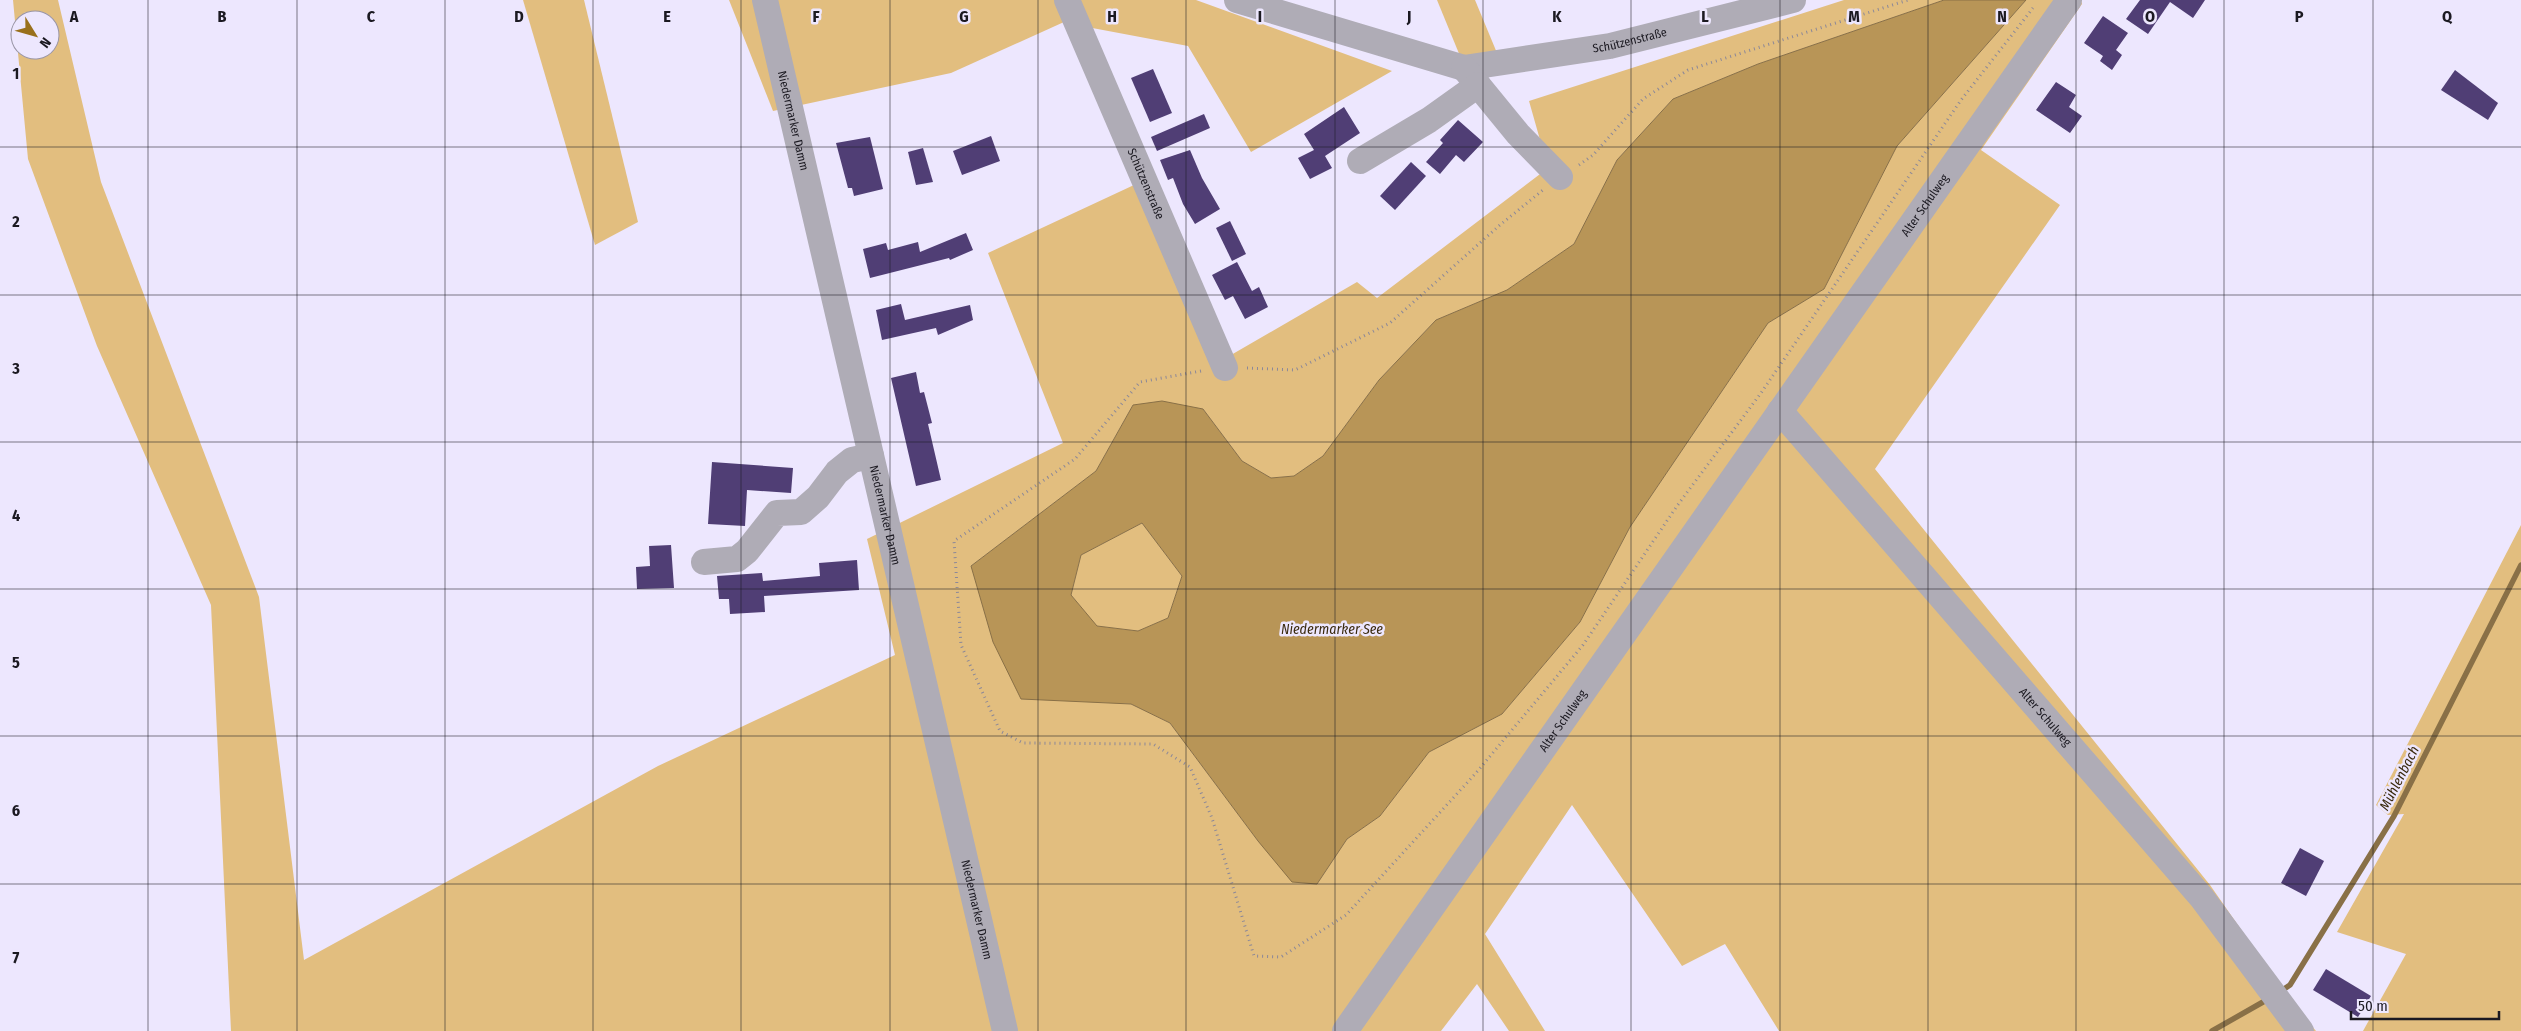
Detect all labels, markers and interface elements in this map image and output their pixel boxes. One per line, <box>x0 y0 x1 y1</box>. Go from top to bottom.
text: A <box>69 7 79 26</box>
text: B <box>218 7 227 26</box>
text: C <box>367 7 376 26</box>
text: D <box>514 7 524 26</box>
text: E <box>663 7 671 26</box>
text: F <box>812 7 820 26</box>
text: G <box>959 7 969 26</box>
text: H <box>1107 7 1117 26</box>
text: I <box>1258 7 1262 26</box>
text: J <box>1406 7 1411 26</box>
text: K <box>1552 7 1562 26</box>
text: L <box>1701 7 1709 26</box>
text: M <box>1848 7 1860 26</box>
text: N <box>1997 7 2007 26</box>
text: O <box>2145 7 2155 26</box>
text: P <box>2295 7 2304 26</box>
text: Q <box>2442 7 2453 26</box>
north arrow <box>10 10 60 60</box>
street label: Schützenstraße <box>1592 25 1668 56</box>
text: N <box>36 34 54 51</box>
text: 1 <box>13 64 19 83</box>
street label: Niedermarker Damm <box>775 70 811 172</box>
street label: Schützenstraße <box>1125 146 1167 221</box>
street label: Alter Schulweg <box>1898 171 1952 239</box>
text: 2 <box>11 212 20 231</box>
text: 3 <box>11 359 20 378</box>
street label: Niedermarker Damm <box>867 464 903 566</box>
text: 4 <box>12 506 20 525</box>
water label: Niedermarker See <box>1281 621 1383 638</box>
text: 5 <box>12 653 20 672</box>
street label: Alter Schulweg <box>2016 685 2074 749</box>
street label: Alter Schulweg <box>1536 687 1590 755</box>
water label: Mühlenbach <box>2376 743 2423 813</box>
text: 6 <box>12 801 20 820</box>
street label: Niedermarker Damm <box>958 858 995 961</box>
text: 7 <box>13 948 20 967</box>
scale bar <box>2351 988 2498 1020</box>
text: 50 m <box>2358 997 2388 1015</box>

